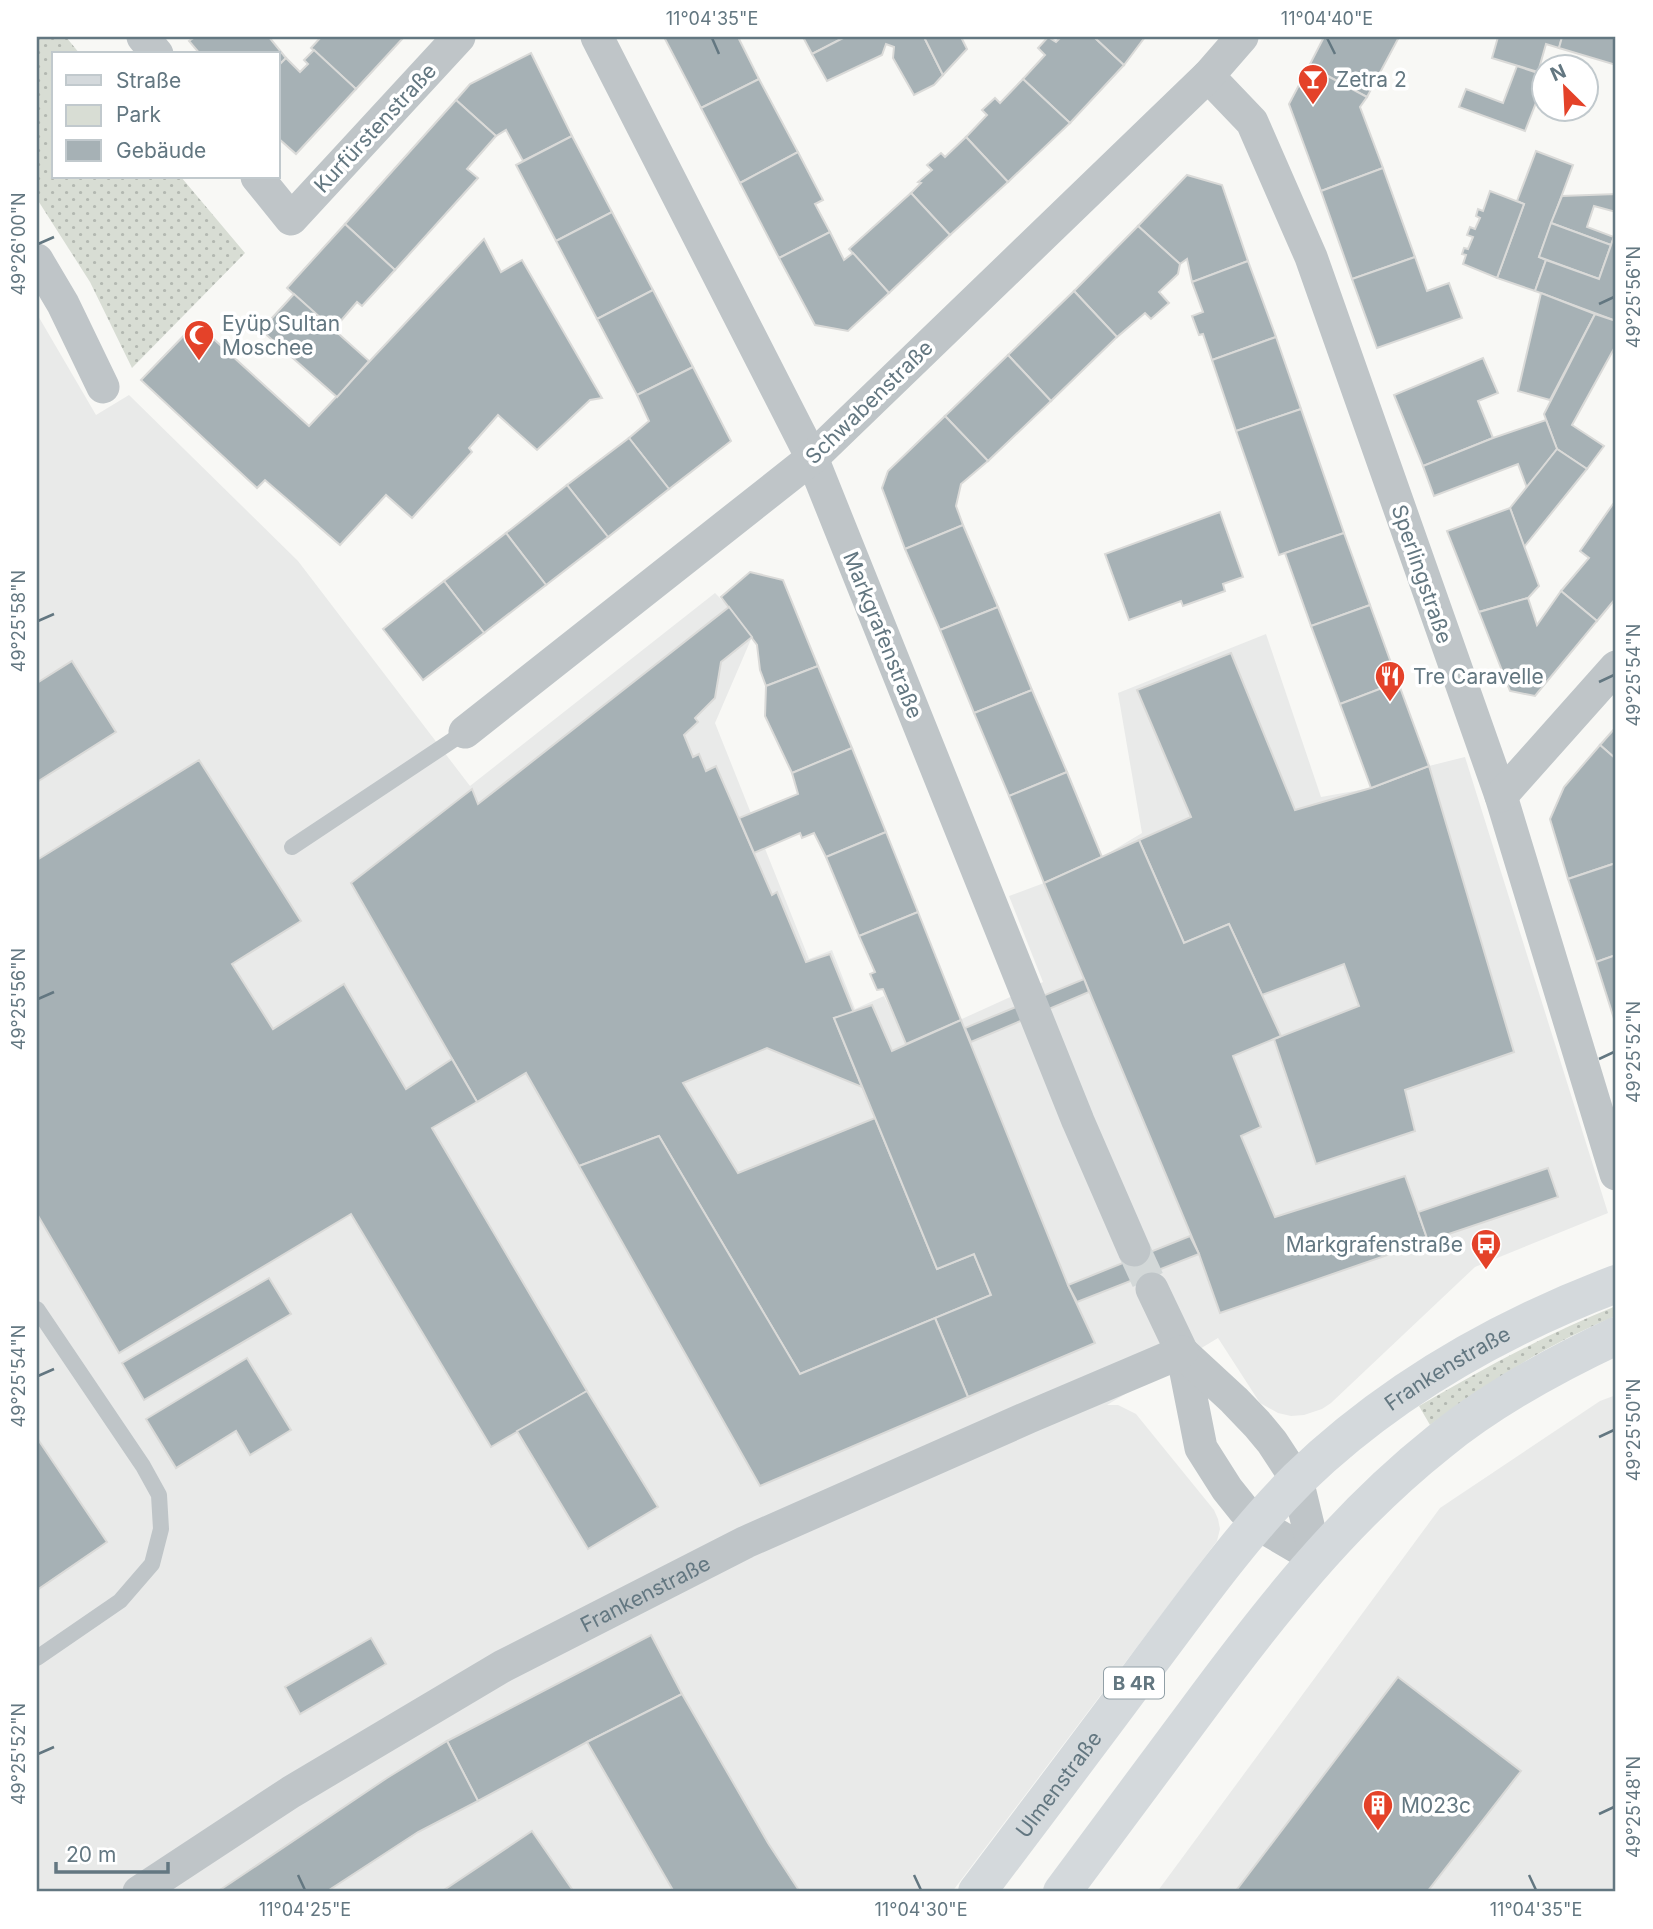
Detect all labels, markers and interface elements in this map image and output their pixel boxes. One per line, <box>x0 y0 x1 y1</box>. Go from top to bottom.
text: 11°04'35"E <box>666 8 758 29</box>
text: 11°04'40"E <box>1281 8 1373 29</box>
legend <box>52 52 280 178</box>
north arrow <box>1530 52 1600 122</box>
street label: Kurfürstenstraße <box>309 58 441 198</box>
text: N <box>1547 59 1570 86</box>
bar icon: Zetra 2 <box>1296 62 1330 106</box>
place label: Zetra 2 <box>1336 67 1407 92</box>
text: Straße <box>116 68 181 93</box>
text: Park <box>116 102 161 127</box>
text: Gebäude <box>116 138 206 163</box>
text: 49°26'00"N <box>8 192 29 296</box>
text: 49°25'56"N <box>1623 246 1644 348</box>
place label: Eyüp Sultan Moschee <box>222 311 340 360</box>
mosque icon: Eyüp Sultan Moschee <box>182 318 216 362</box>
street label: Schwabenstraße <box>800 335 938 469</box>
street label: Sperlingstraße <box>1387 501 1457 647</box>
street label: Markgrafenstraße <box>838 548 928 722</box>
text: 49°25'58"N <box>8 570 29 672</box>
text: 49°25'54"N <box>1623 624 1644 726</box>
restaurant icon: Tre Caravelle <box>1373 659 1407 703</box>
place label: Tre Caravelle <box>1413 664 1544 689</box>
text: 49°25'56"N <box>8 948 29 1050</box>
text: 49°25'52"N <box>1623 1001 1644 1103</box>
bus stop icon: Markgrafenstraße <box>1469 1227 1503 1271</box>
place label: Markgrafenstraße <box>1286 1232 1463 1257</box>
street label: Frankenstraße <box>1379 1320 1514 1415</box>
text: 49°25'54"N <box>8 1325 29 1427</box>
text: 49°25'50"N <box>1623 1379 1644 1481</box>
street label: Frankenstraße <box>576 1550 714 1637</box>
road number: B 4R <box>1104 1667 1164 1698</box>
text: 49°25'52"N <box>8 1703 29 1805</box>
street label: Ulmenstraße <box>1010 1726 1106 1842</box>
text: 49°25'48"N <box>1623 1756 1644 1858</box>
building icon: M023c <box>1361 1788 1395 1832</box>
place label: M023c <box>1401 1793 1471 1818</box>
scale bar <box>56 1831 168 1875</box>
text: 20 m <box>66 1842 116 1867</box>
text: 11°04'25"E <box>259 1899 351 1920</box>
text: 11°04'30"E <box>875 1899 967 1920</box>
text: 11°04'35"E <box>1490 1899 1582 1920</box>

